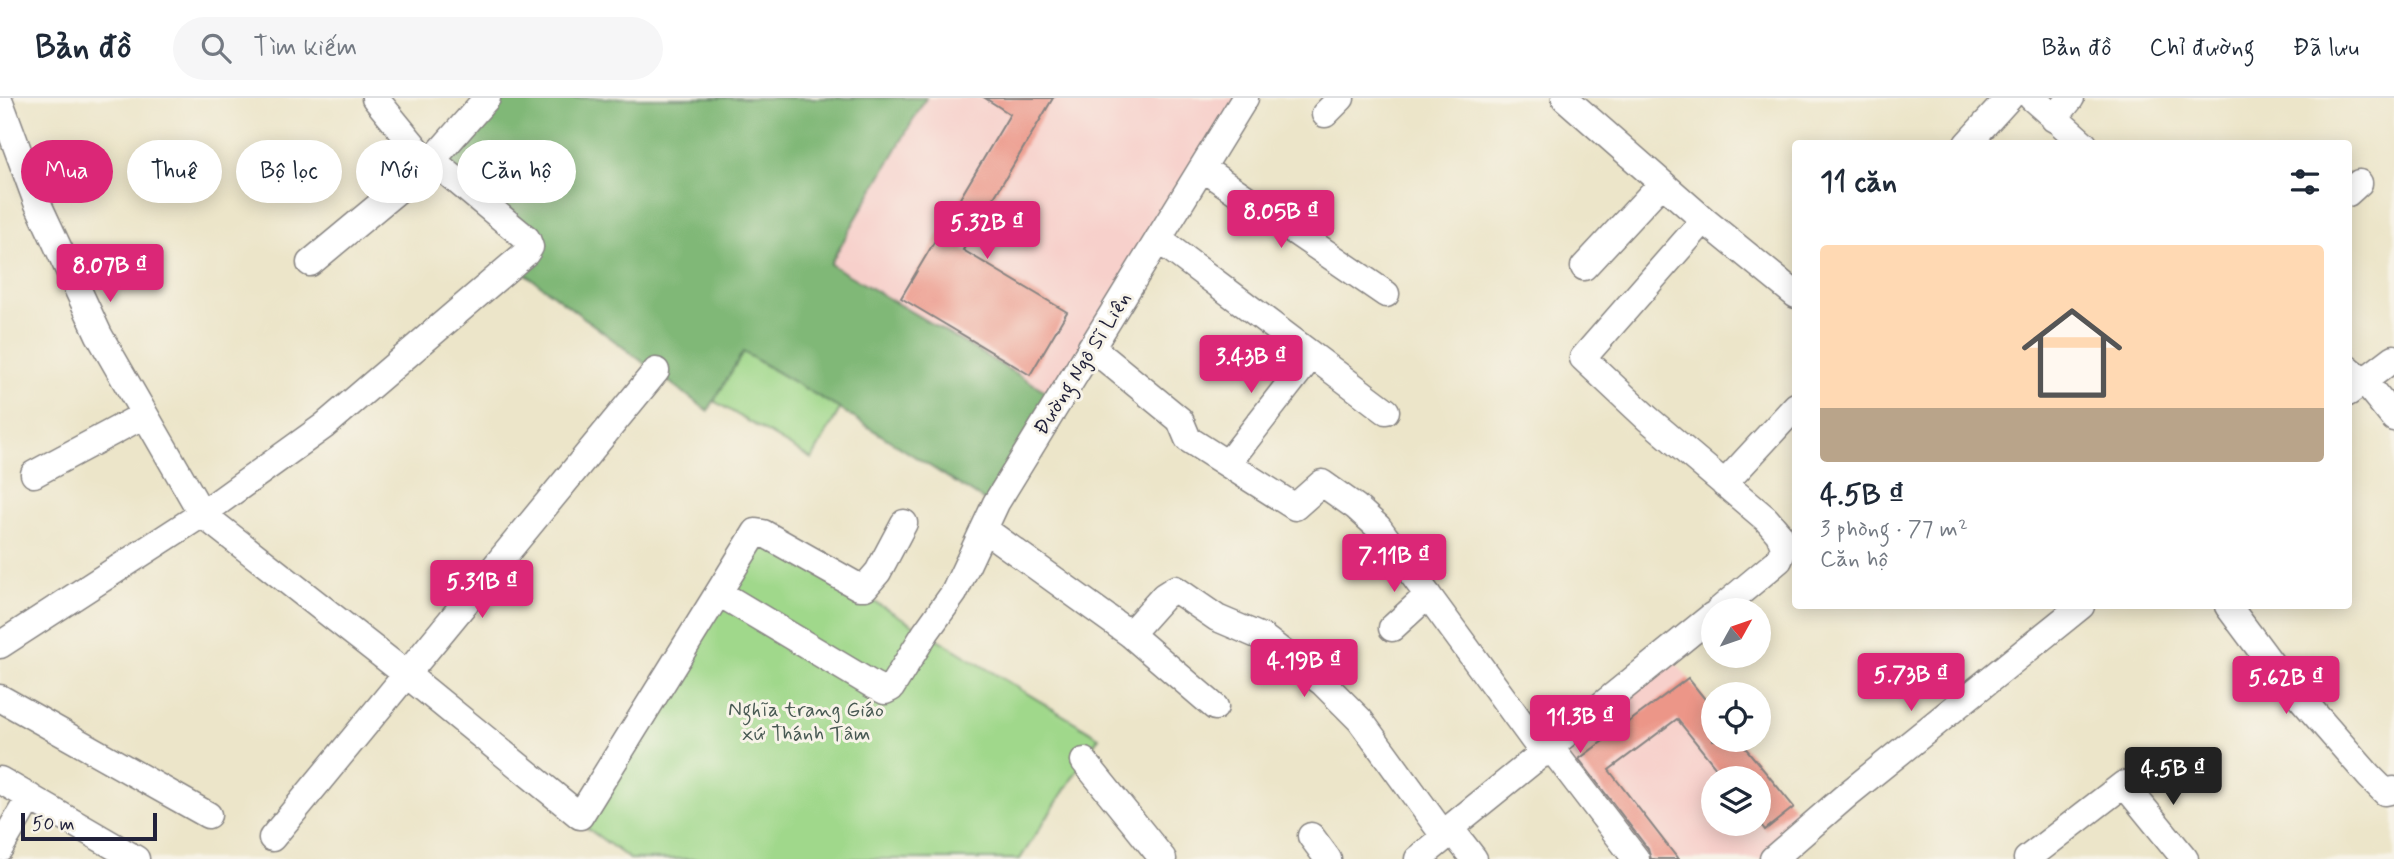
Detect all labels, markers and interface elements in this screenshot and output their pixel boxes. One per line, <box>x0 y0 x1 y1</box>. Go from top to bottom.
search box <box>173 17 663 80</box>
text: Bản đồ <box>35 26 131 70</box>
icon: search <box>197 29 235 67</box>
text: Tìm kiếm <box>253 31 357 65</box>
text: Bản đồ <box>2042 33 2112 64</box>
text: Chỉ đường <box>2150 33 2255 64</box>
text: Đã lưu <box>2293 33 2359 64</box>
chip: Mua <box>21 140 113 203</box>
chip: Thuê <box>127 140 222 203</box>
chip: Bộ lọc <box>236 140 342 203</box>
chip: Mới <box>356 140 443 203</box>
chip: Căn hộ <box>457 140 576 203</box>
text: 11 căn <box>1820 163 1897 202</box>
icon: filters <box>2286 163 2324 201</box>
pin: 8.05B ₫ <box>1216 190 1346 250</box>
text: 8.05B ₫ <box>1243 198 1319 228</box>
pin: 5.32B ₫ <box>922 202 1052 261</box>
text: 5.32B ₫ <box>950 209 1024 239</box>
pin: 8.07B ₫ <box>45 244 175 304</box>
text: 8.07B ₫ <box>73 252 147 282</box>
street label: Đường Ngô Sĩ Liên <box>1028 287 1140 441</box>
icon: home <box>2009 290 2135 416</box>
pin: 3.43B ₫ <box>1186 336 1316 395</box>
text: 3.43B ₫ <box>1216 343 1286 373</box>
text: 4.5B ₫ <box>1820 476 1904 515</box>
text: 3 phòng · 77 m² <box>1820 515 1968 545</box>
pin: 7.11B ₫ <box>1329 534 1459 594</box>
text: 7.11B ₫ <box>1358 542 1430 572</box>
text: Căn hộ <box>1820 545 1889 575</box>
pin: 5.31B ₫ <box>417 560 547 620</box>
text: 5.31B ₫ <box>446 568 518 598</box>
north arrow <box>1701 598 1771 668</box>
map controls <box>1701 598 1771 836</box>
pin: 4.19B ₫ <box>1239 640 1369 699</box>
text: 4.19B ₫ <box>1267 647 1341 677</box>
pin: 5.73B ₫ <box>1846 654 1976 713</box>
pin: 5.62B ₫ <box>2221 656 2351 716</box>
text: 5.73B ₫ <box>1874 661 1948 691</box>
text: 5.62B ₫ <box>2248 664 2324 694</box>
button: locate <box>1701 682 1771 752</box>
park label: Nghĩa trang Giáo xứ Thánh Tâm <box>728 696 884 748</box>
pin: 11.3B ₫ <box>1515 696 1645 755</box>
text: 11.3B ₫ <box>1546 703 1614 733</box>
pin: 4.5B ₫ <box>2116 748 2230 807</box>
text: 4.5B ₫ <box>2141 755 2205 785</box>
button: layers <box>1701 766 1771 836</box>
scale bar <box>21 810 158 842</box>
text: 50 m <box>32 812 75 837</box>

